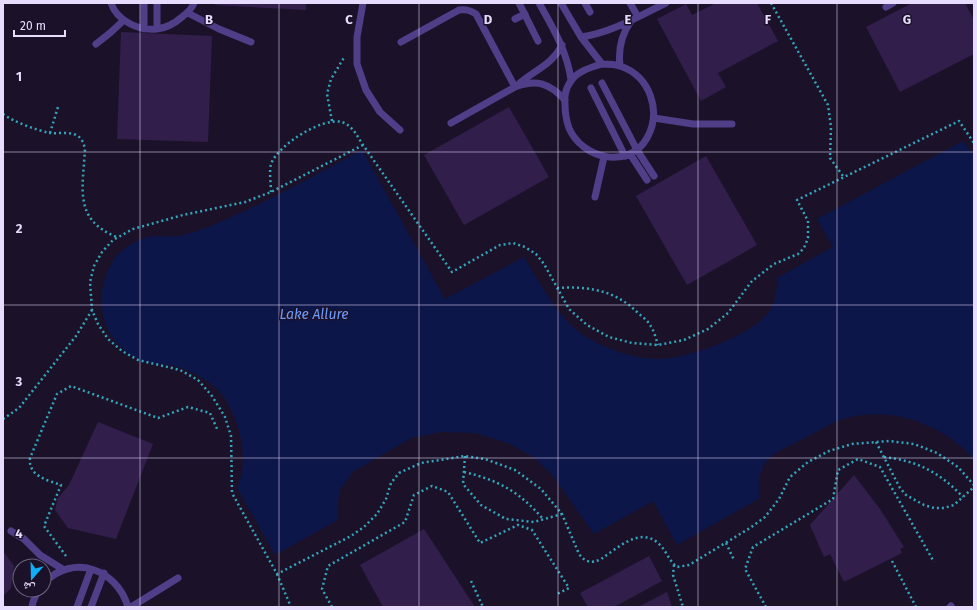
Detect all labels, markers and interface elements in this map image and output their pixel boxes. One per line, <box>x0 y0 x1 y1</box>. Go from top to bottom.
scale bar <box>14 12 65 38</box>
text: B <box>205 12 213 27</box>
text: C <box>345 12 353 27</box>
text: D <box>484 12 493 27</box>
text: E <box>625 12 632 27</box>
text: F <box>765 12 772 27</box>
text: G <box>903 12 911 27</box>
text: 20 m <box>20 19 46 33</box>
text: 1 <box>16 69 22 84</box>
text: 2 <box>16 221 23 236</box>
water label: Lake Allure <box>279 306 349 323</box>
text: 3 <box>15 374 23 389</box>
text: 4 <box>15 526 23 541</box>
north arrow <box>12 558 52 598</box>
text: ش <box>21 578 37 595</box>

